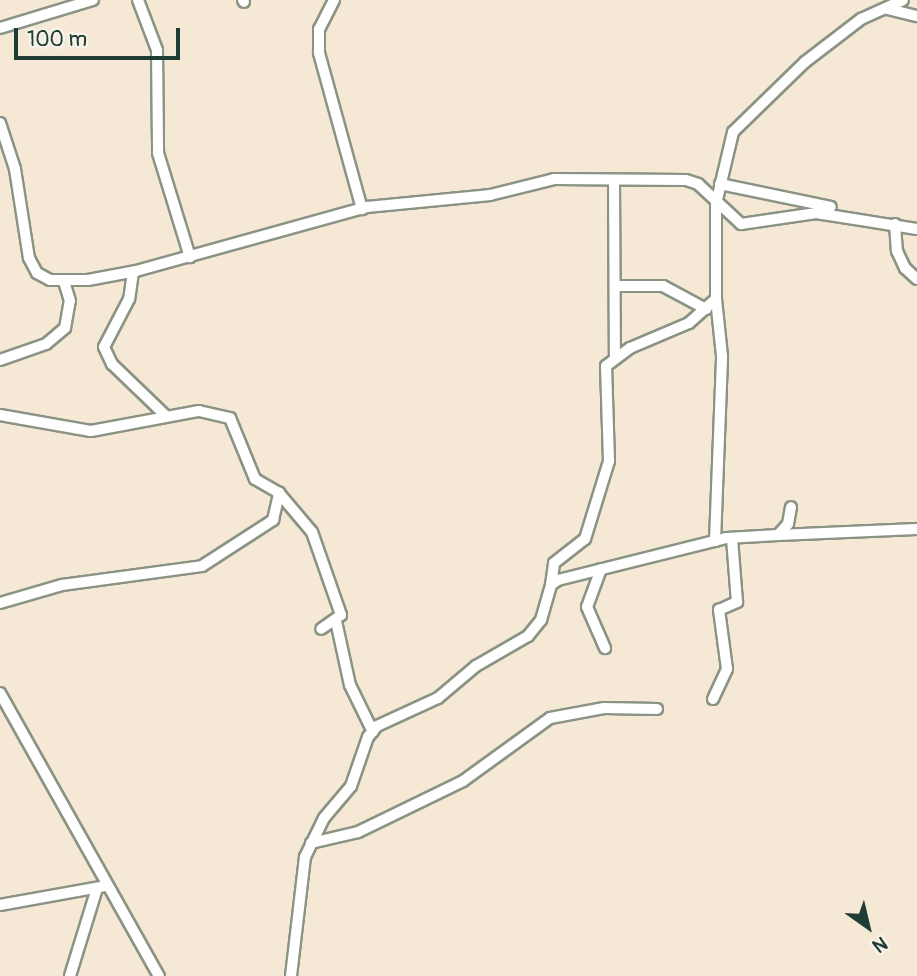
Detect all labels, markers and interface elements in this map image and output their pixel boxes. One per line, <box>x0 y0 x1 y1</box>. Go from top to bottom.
scale bar <box>18 14 184 58</box>
text: 100 m <box>27 26 87 53</box>
north arrow <box>833 892 903 962</box>
text: N <box>868 931 892 958</box>

